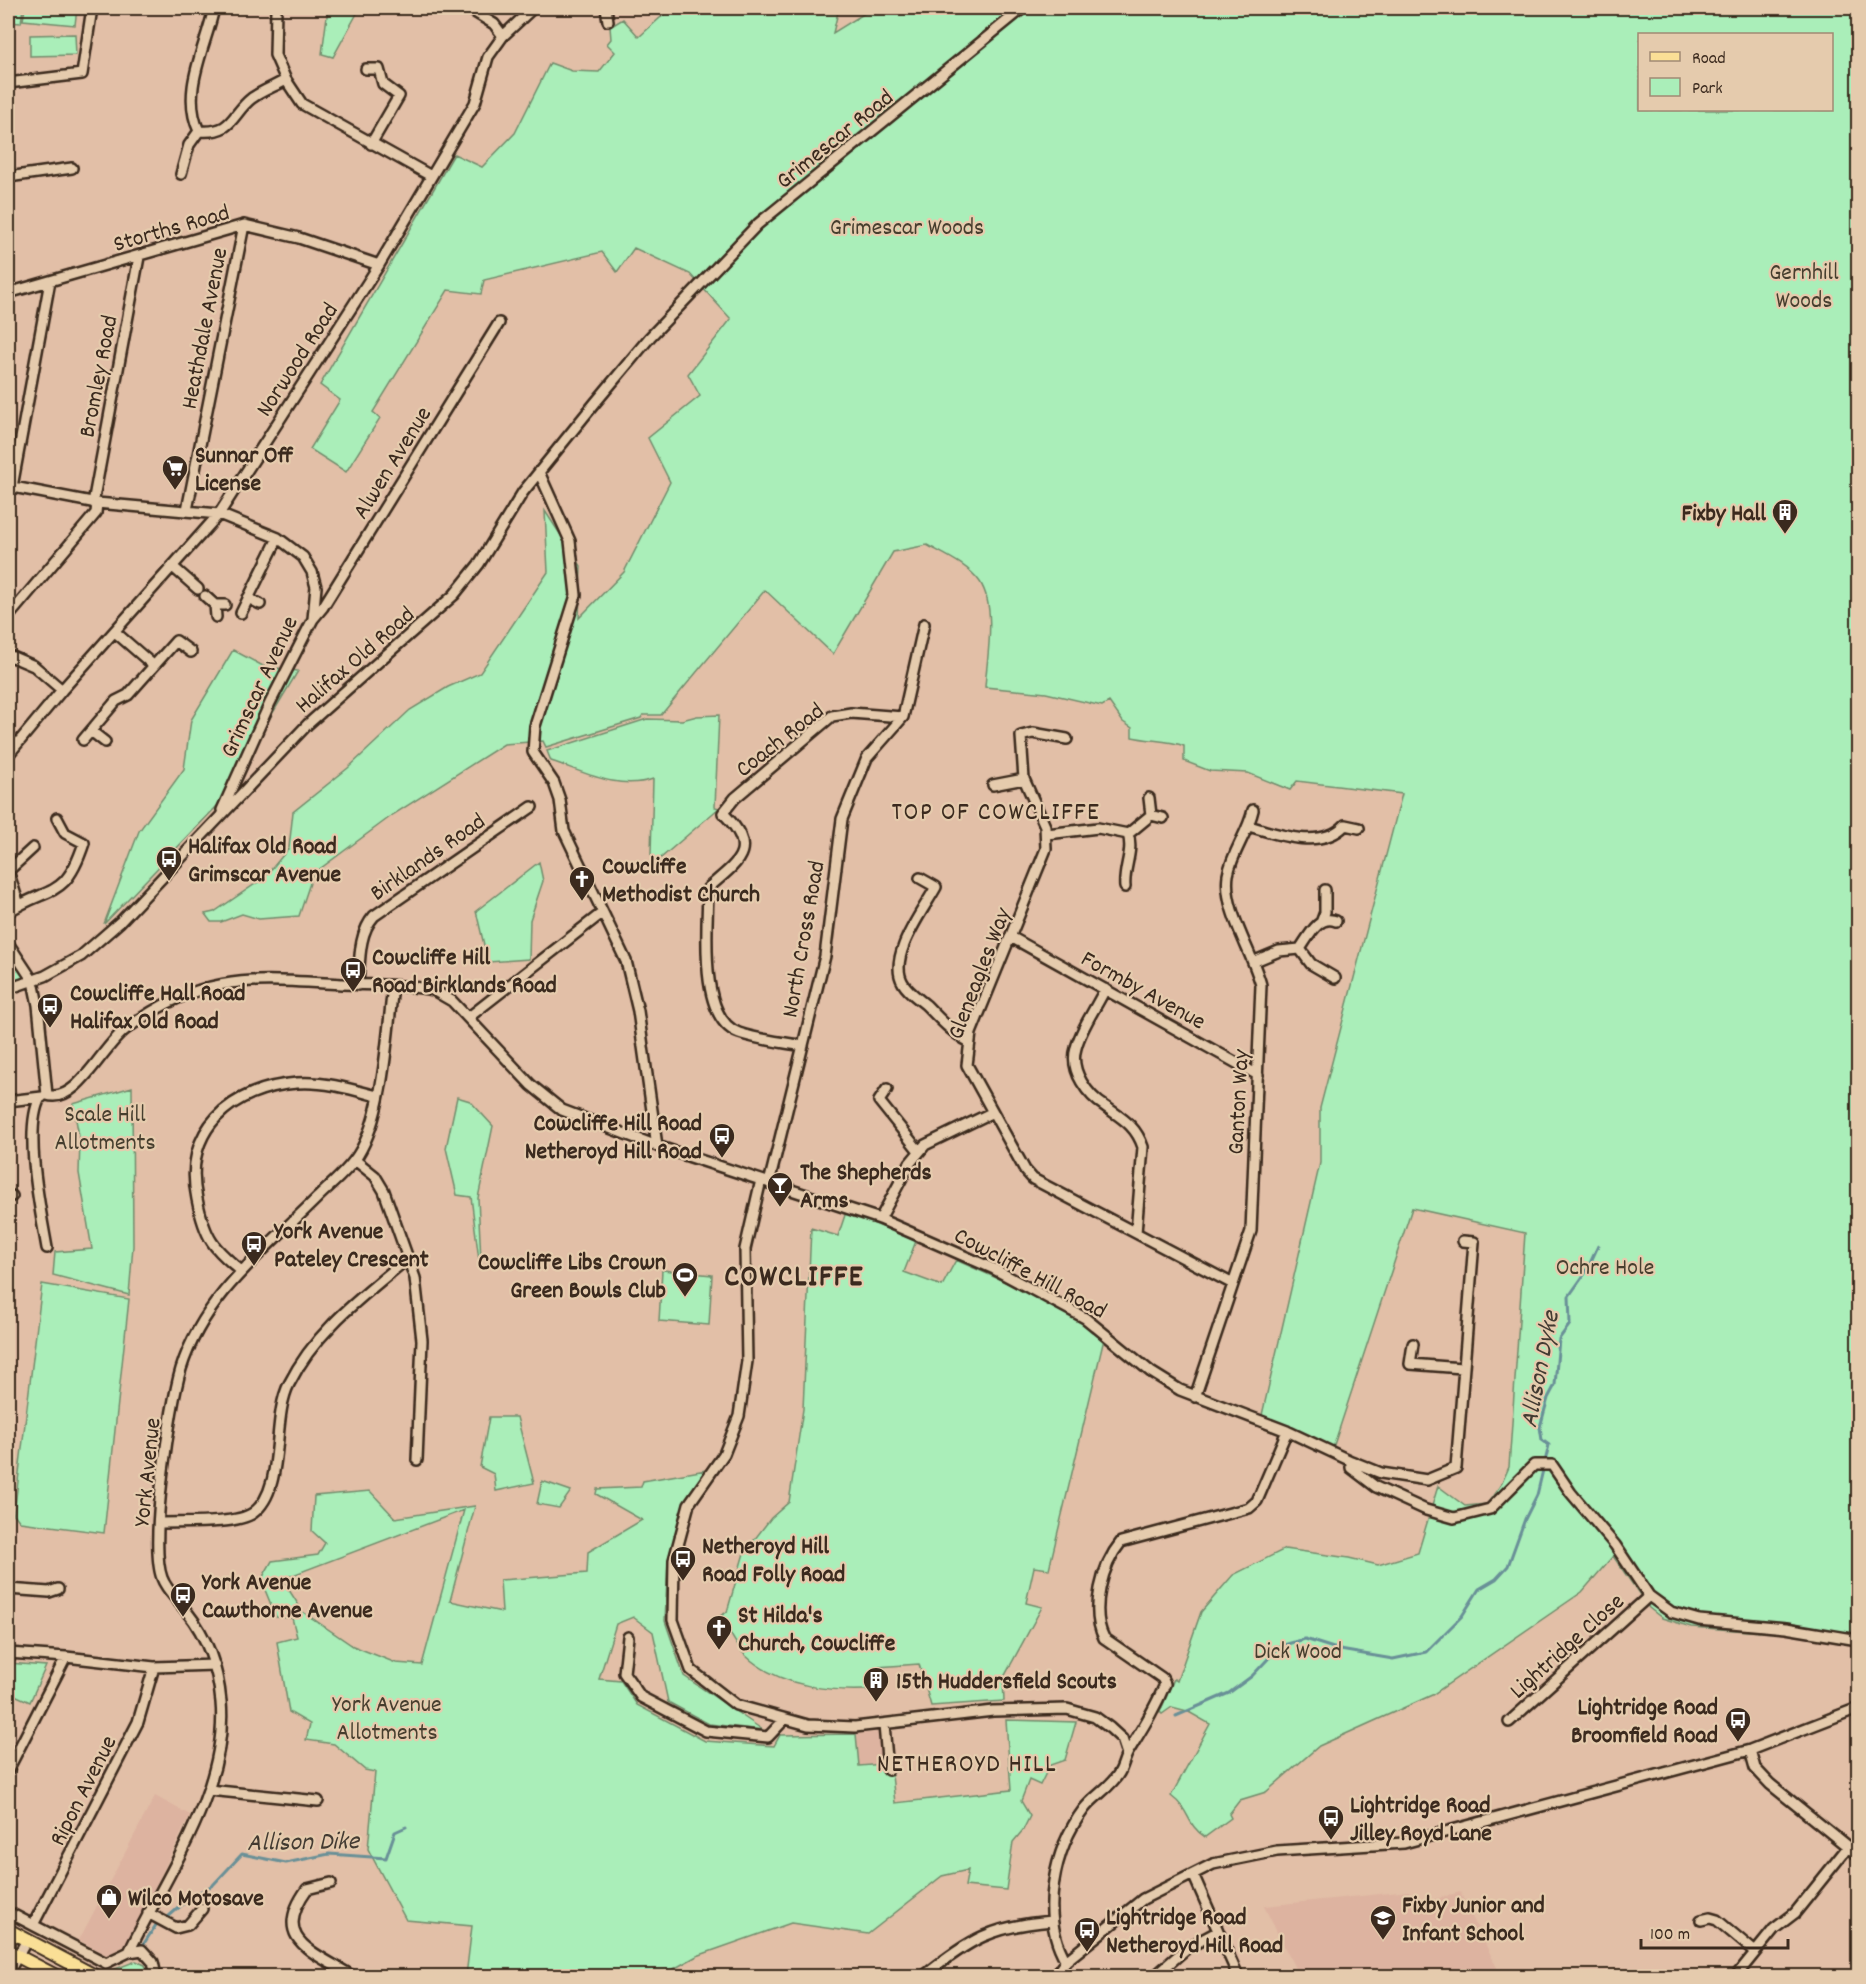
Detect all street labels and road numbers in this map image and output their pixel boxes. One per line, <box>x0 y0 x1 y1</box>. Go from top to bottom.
street label: Grimescar Road <box>770 82 902 198</box>
street label: Storths Road <box>110 197 234 263</box>
street label: Heathdale Avenue <box>174 245 238 412</box>
street label: Norwood Road <box>249 297 348 424</box>
street label: Bromley Road <box>71 313 128 441</box>
street label: Alwen Avenue <box>345 401 442 526</box>
street label: Halifax Old Road <box>289 600 423 723</box>
street label: Grimscar Avenue <box>213 611 308 764</box>
street label: Coach Road <box>729 696 833 787</box>
street label: Birklands Road <box>364 806 493 911</box>
street label: North Cross Road <box>774 858 835 1021</box>
street label: Gleneagles Way <box>940 902 1022 1045</box>
street label: Formby Avenue <box>1074 943 1211 1040</box>
street label: Ganton Way <box>1220 1047 1260 1156</box>
street label: Cowcliffe Hill Road <box>947 1220 1112 1329</box>
street label: York Avenue <box>126 1416 172 1528</box>
street label: Lightridge Close <box>1503 1586 1633 1708</box>
street label: Ripon Avenue <box>42 1730 127 1853</box>

